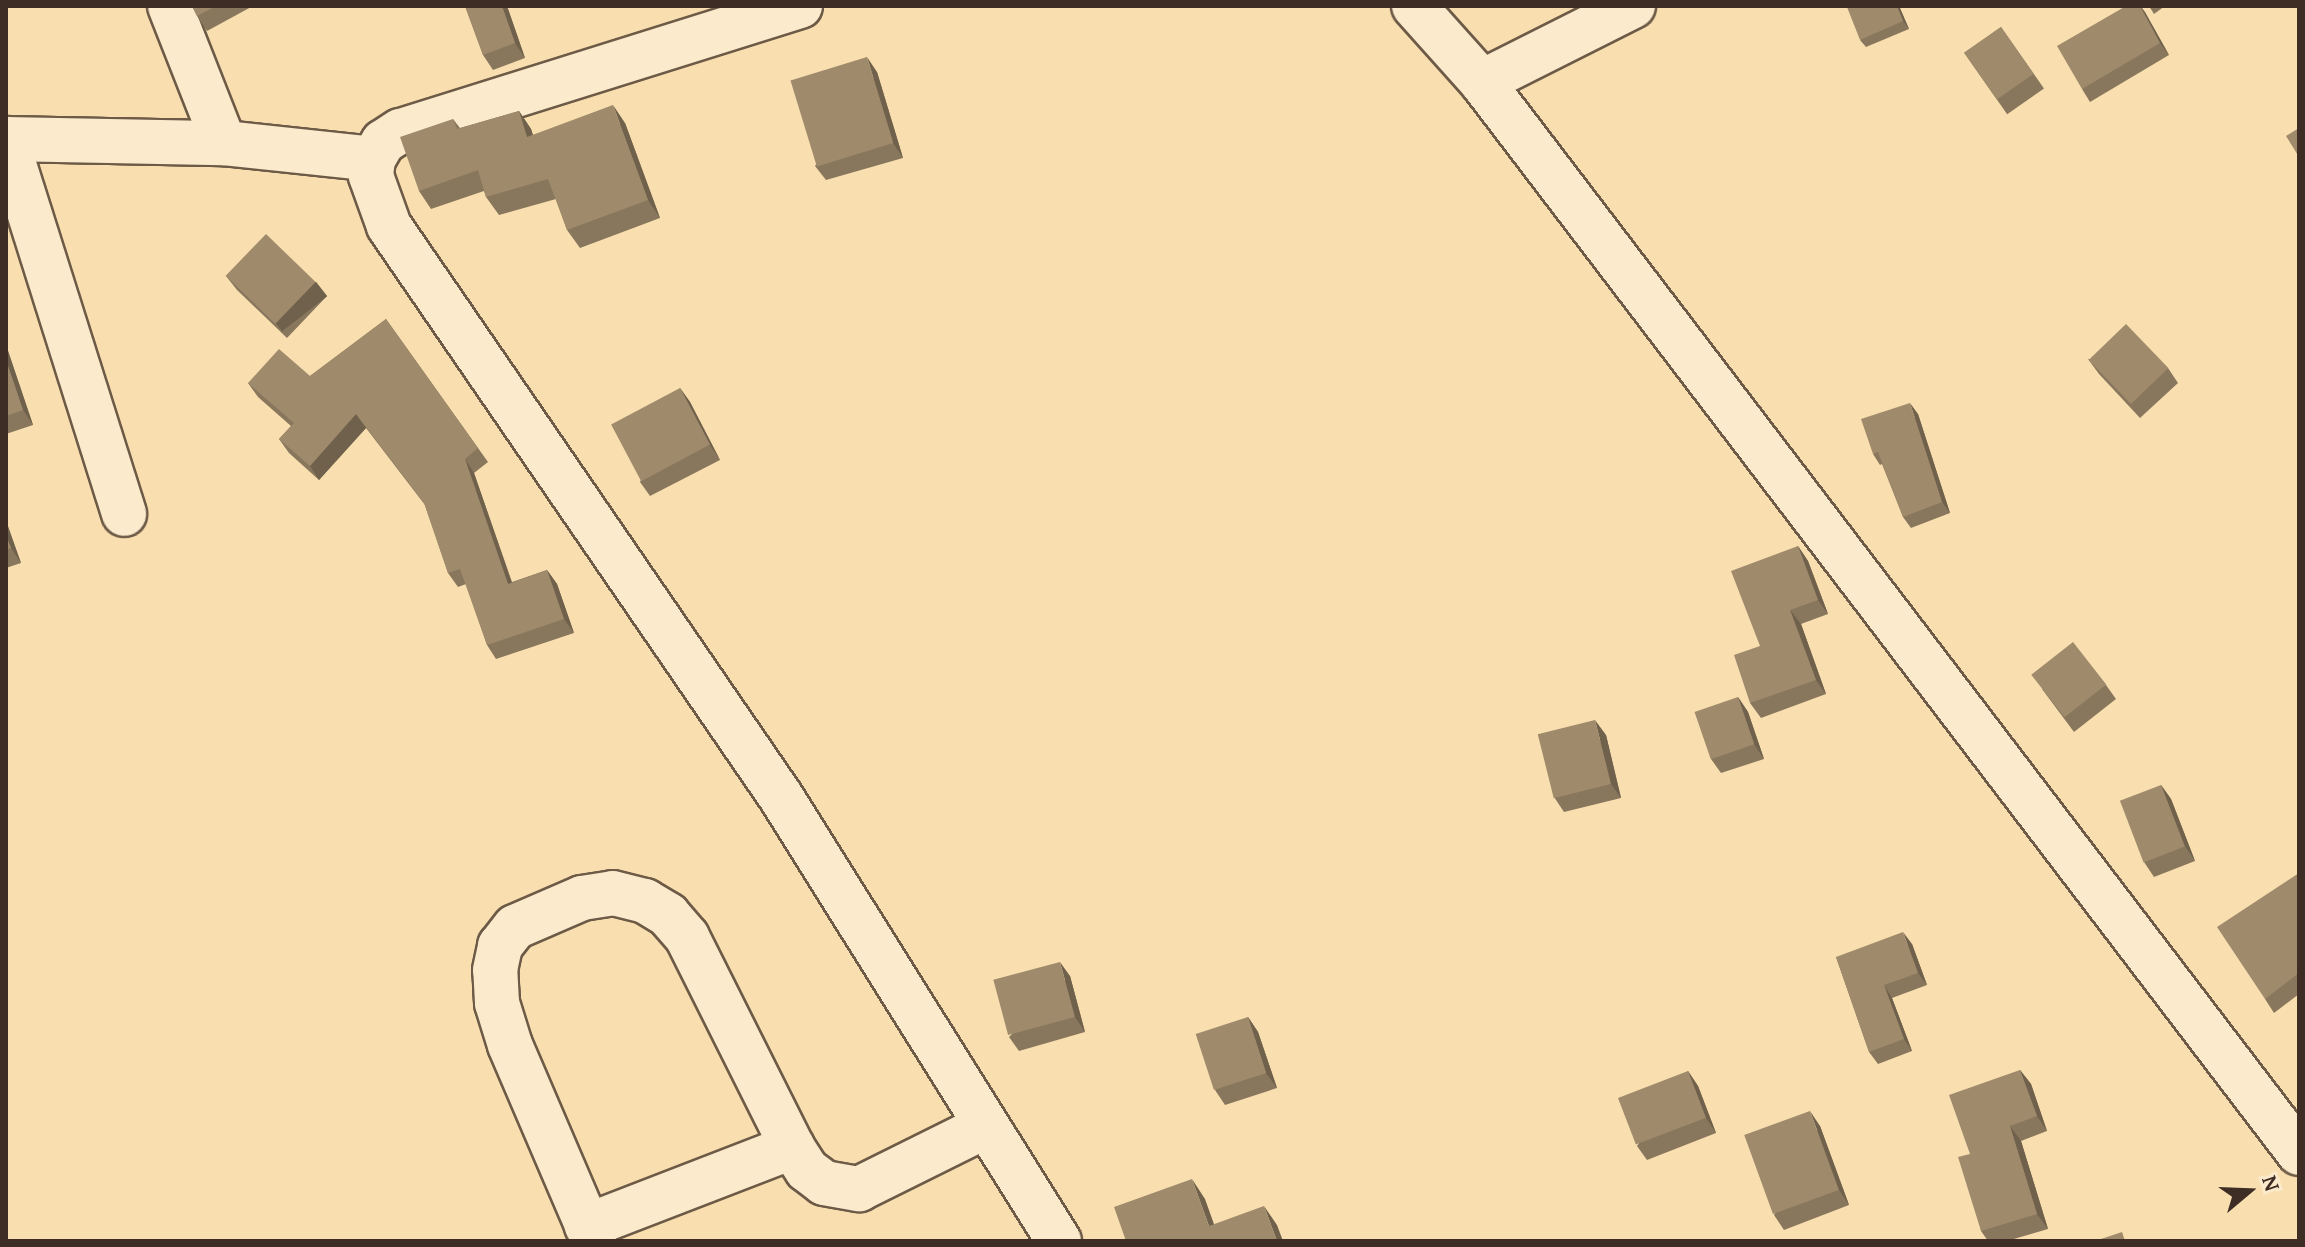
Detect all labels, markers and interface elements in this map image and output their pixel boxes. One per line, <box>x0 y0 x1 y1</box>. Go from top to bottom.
north arrow <box>2209 1151 2289 1231</box>
text: N <box>2254 1171 2289 1195</box>

